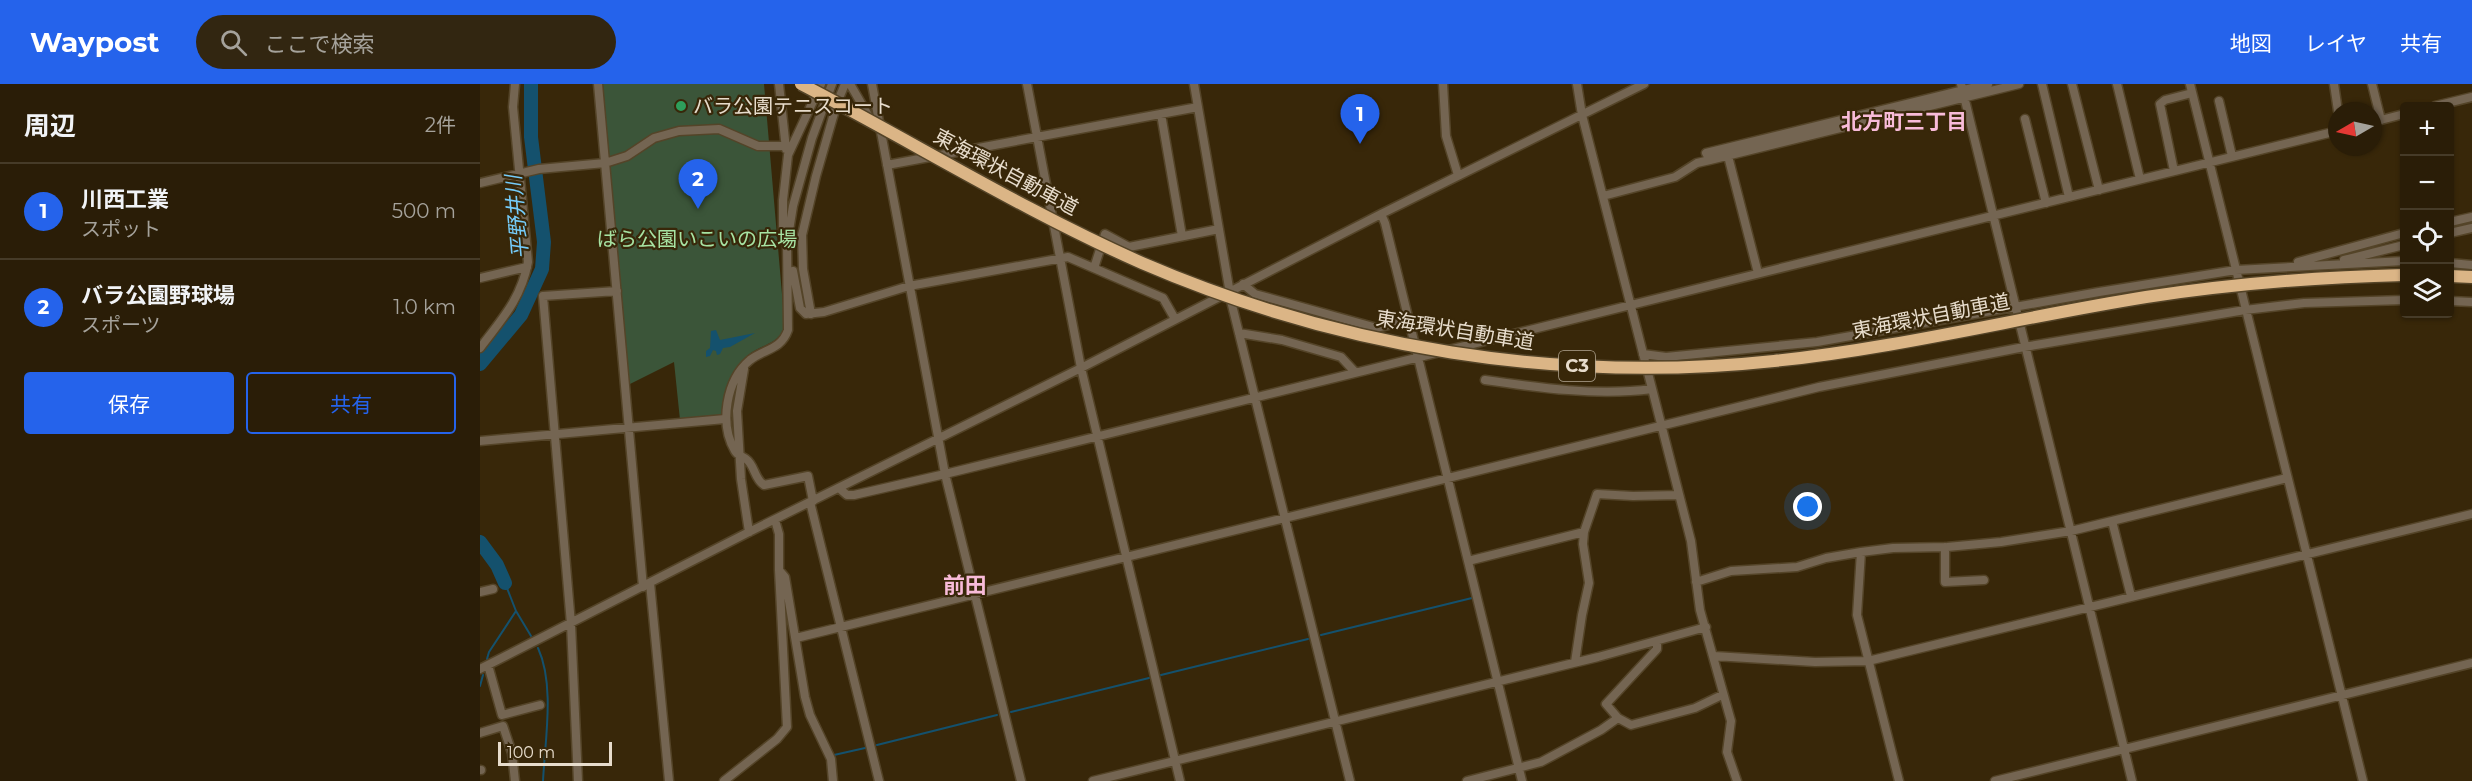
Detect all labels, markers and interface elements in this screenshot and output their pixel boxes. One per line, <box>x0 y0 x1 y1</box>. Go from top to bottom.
search box <box>196 15 616 69</box>
text: Waypost <box>30 25 160 59</box>
icon: search <box>217 26 250 59</box>
text: ここで検索 <box>265 31 375 58</box>
text: 地図 <box>2230 31 2272 56</box>
text: レイヤ <box>2305 31 2367 56</box>
text: 共有 <box>2400 31 2442 56</box>
place label: バラ公園テニスコート <box>693 94 893 118</box>
pin: 1 <box>1340 94 1380 144</box>
marker: バラ公園テニスコート <box>674 99 688 113</box>
north arrow <box>2328 102 2382 156</box>
map controls <box>2400 102 2454 318</box>
button: + <box>2400 102 2454 156</box>
district label: 北方町三丁目 <box>1841 109 1967 134</box>
text: 周辺 <box>24 110 76 142</box>
text: 2件 <box>425 113 456 137</box>
street label: 東海環状自動車道 <box>930 124 1082 220</box>
button: − <box>2400 156 2454 210</box>
pin: 2 <box>678 160 718 209</box>
water label: 平野井川 <box>500 172 533 260</box>
text: 川西工業 <box>81 186 169 213</box>
text: 1 <box>40 199 47 223</box>
text: 500 m <box>392 199 456 223</box>
button: locate <box>2400 210 2454 264</box>
text: スポット <box>81 217 161 241</box>
park label: ばら公園いこいの広場 <box>597 227 797 251</box>
button: layers <box>2400 264 2454 318</box>
text: バラ公園野球場 <box>81 282 235 309</box>
street label: 東海環状自動車道 <box>1850 289 2012 343</box>
text: 2 <box>38 295 49 319</box>
text: 1.0 km <box>393 295 456 319</box>
street label: 東海環状自動車道 <box>1374 306 1536 354</box>
text: スポーツ <box>81 313 161 337</box>
road number: C3 <box>1559 351 1595 381</box>
button: 保存 <box>24 372 234 434</box>
button: 共有 <box>246 372 456 434</box>
your location <box>1793 492 1822 521</box>
district label: 前田 <box>943 572 987 599</box>
scale bar <box>498 739 612 766</box>
text: 100 m <box>507 743 555 762</box>

